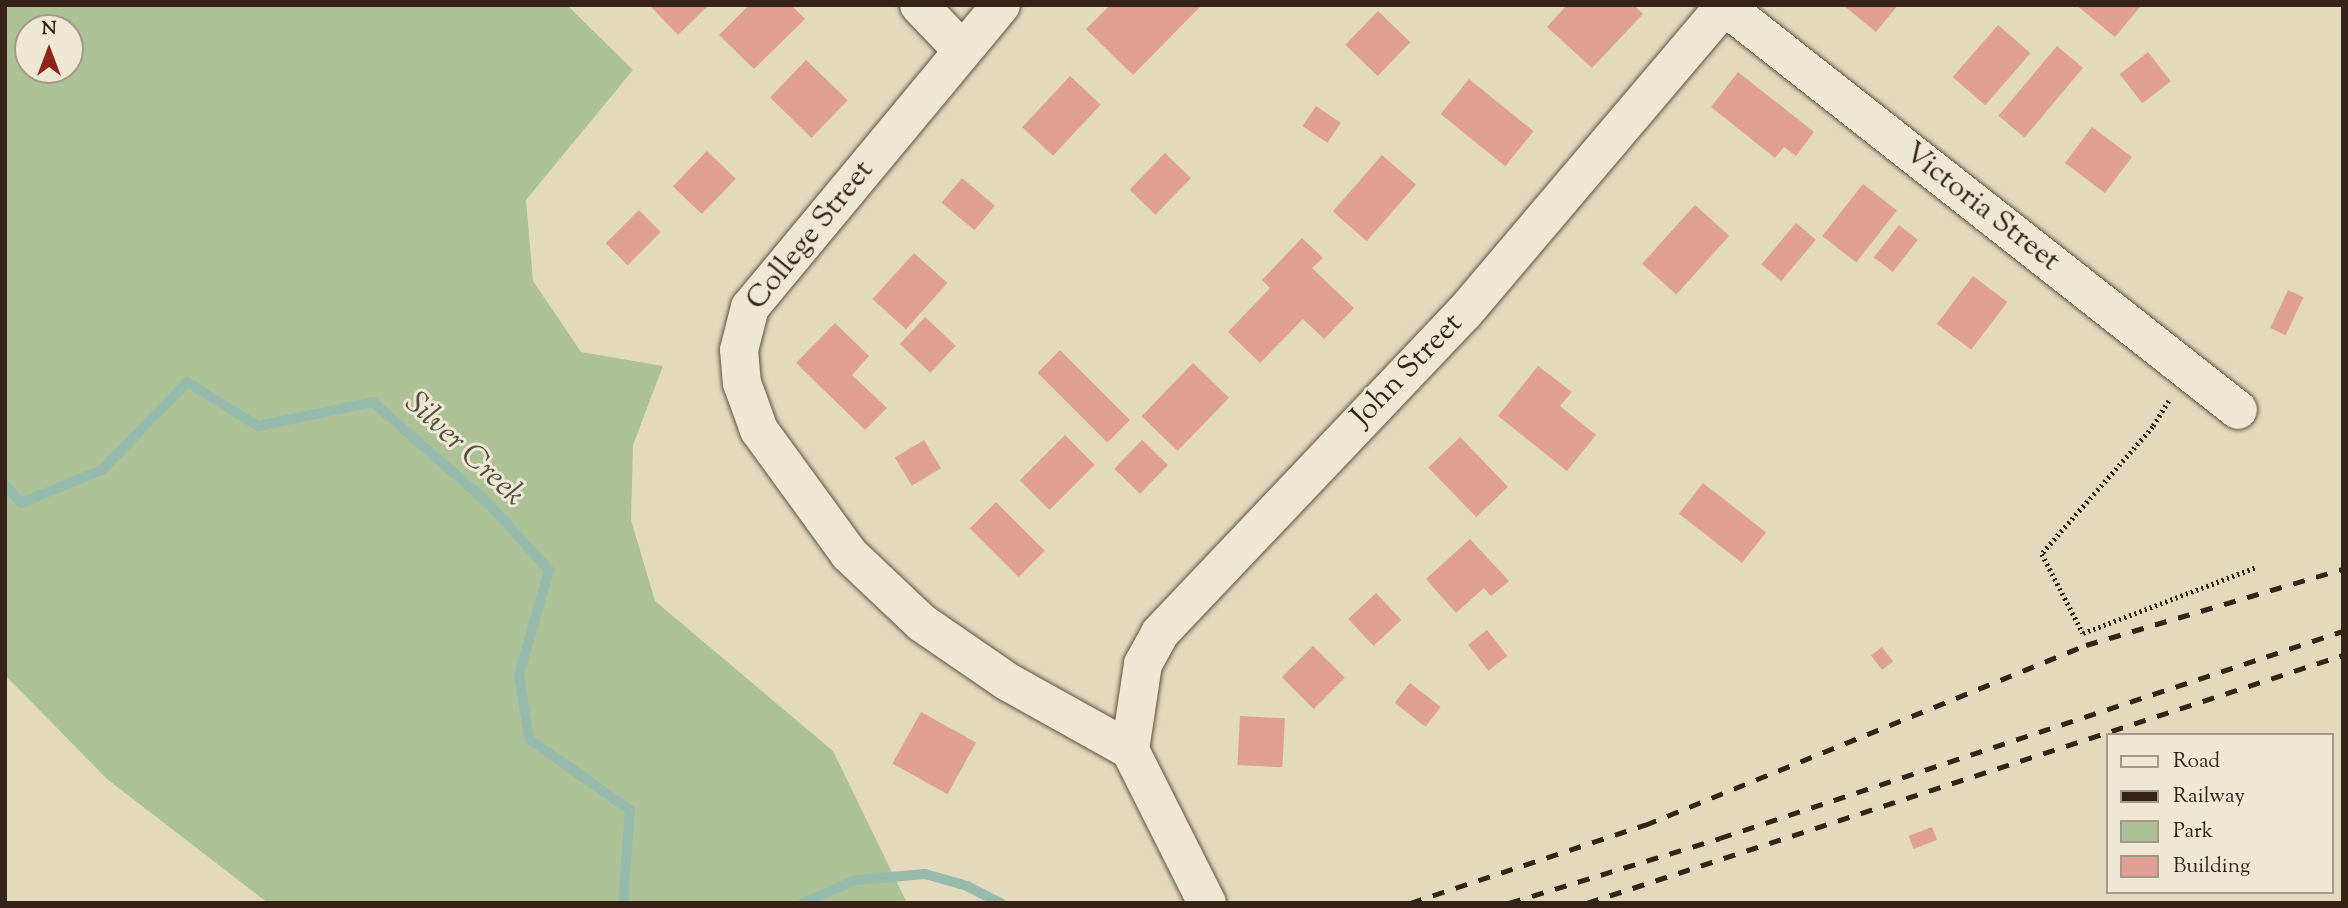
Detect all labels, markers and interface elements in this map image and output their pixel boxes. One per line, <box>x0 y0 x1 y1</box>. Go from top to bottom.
north arrow <box>14 14 84 84</box>
text: N <box>41 16 57 43</box>
street label: Victoria Street <box>1896 136 2066 280</box>
street label: College Street <box>740 154 882 318</box>
street label: John Street <box>1345 307 1471 435</box>
water label: Silver Creek <box>396 385 532 515</box>
legend <box>2106 733 2334 894</box>
text: Road <box>2173 747 2220 777</box>
text: Railway <box>2173 782 2245 812</box>
text: Park <box>2173 817 2213 847</box>
text: Building <box>2173 852 2250 882</box>

